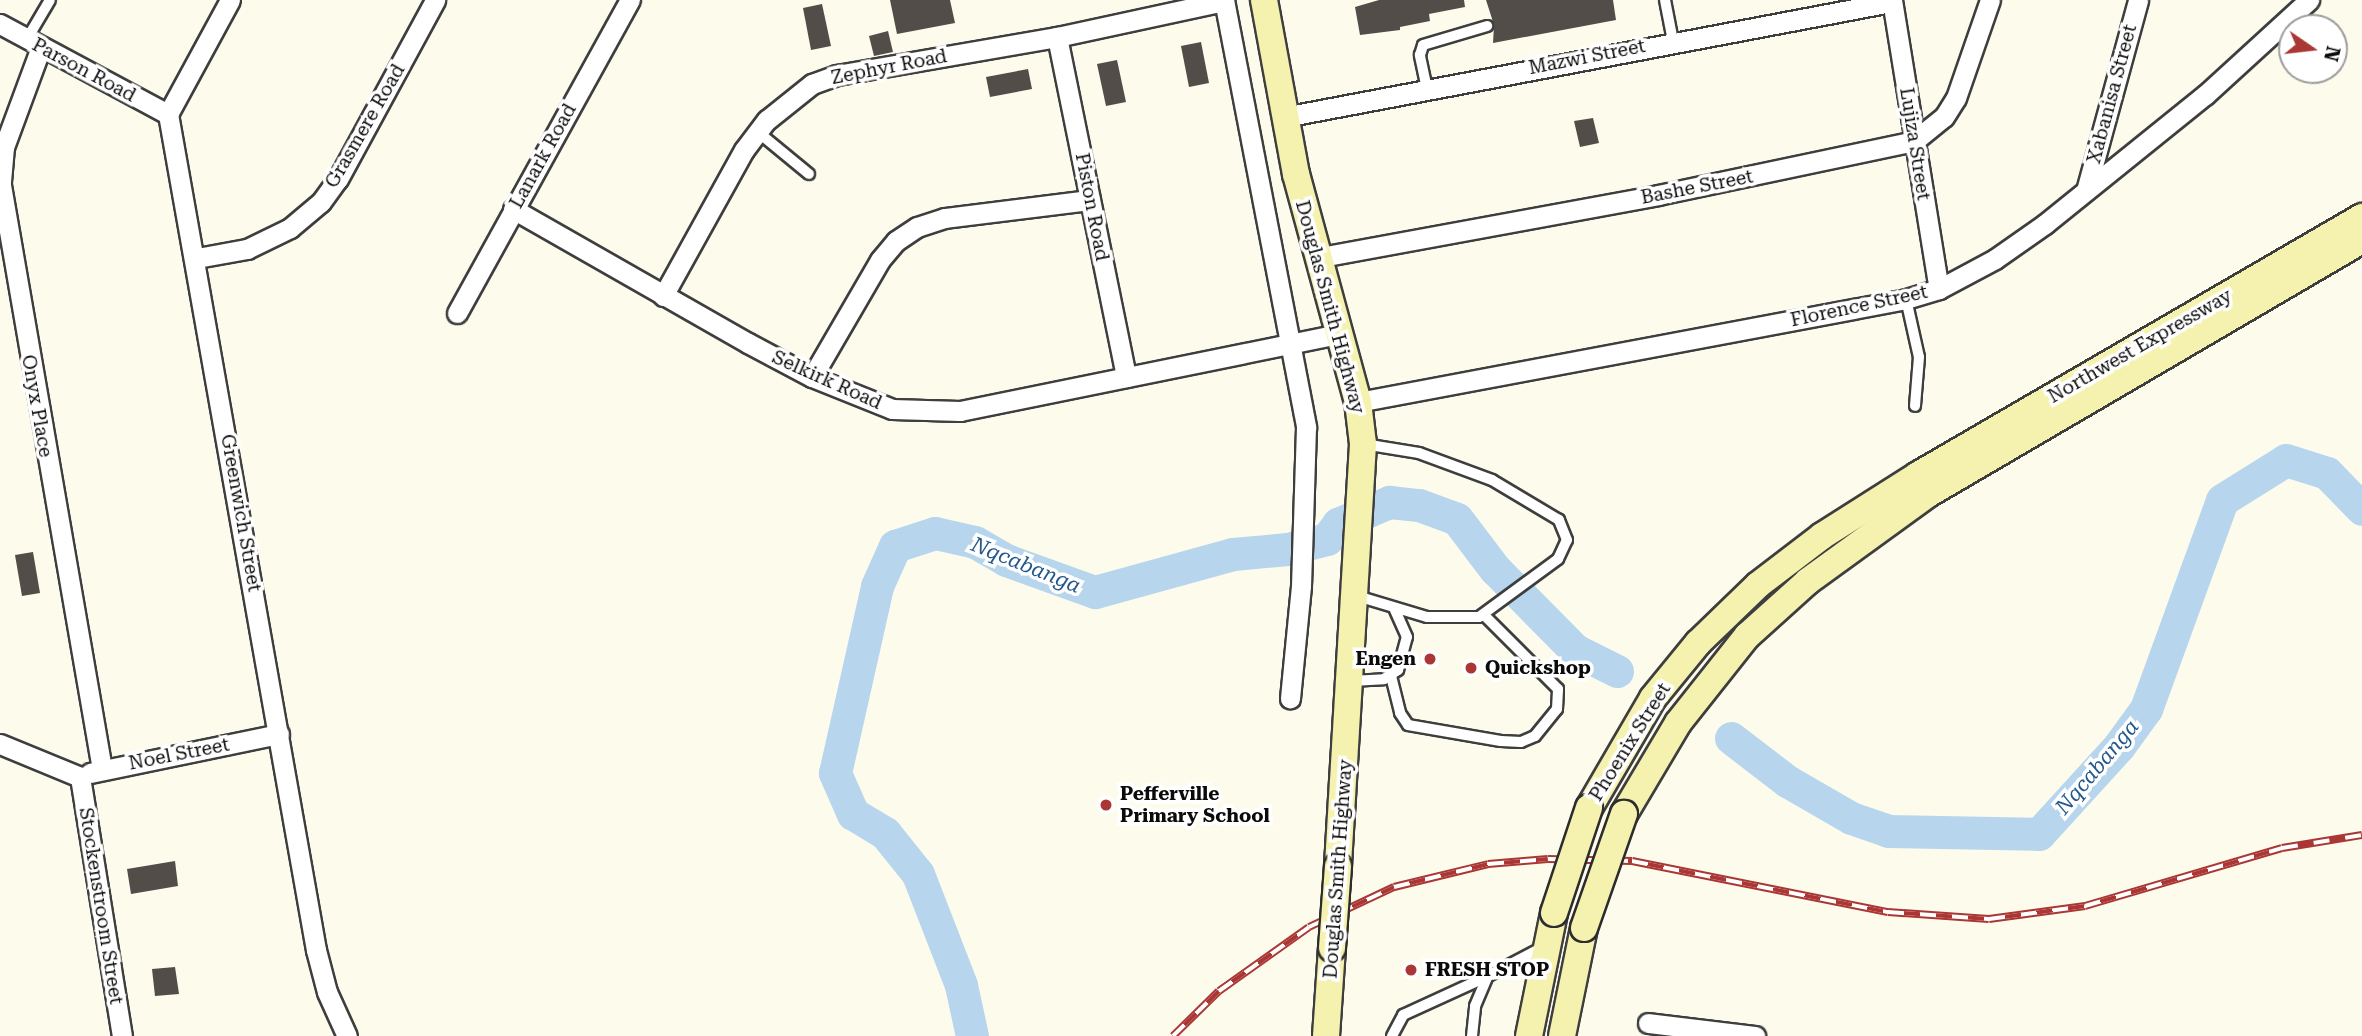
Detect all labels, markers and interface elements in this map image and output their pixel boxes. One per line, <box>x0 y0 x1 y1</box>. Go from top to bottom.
north arrow <box>2278 14 2348 84</box>
street label: Xabanisa Street <box>2082 22 2142 166</box>
street label: Parson Road <box>28 33 140 107</box>
street label: Mazwi Street <box>1527 35 1647 79</box>
text: N <box>2319 44 2345 64</box>
street label: Zephyr Road <box>829 45 949 89</box>
street label: Grasmere Road <box>320 60 410 192</box>
street label: Lujiza Street <box>1895 86 1935 202</box>
street label: Lanark Road <box>505 100 581 212</box>
street label: Piston Road <box>1070 151 1114 263</box>
street label: Bashe Street <box>1639 165 1755 209</box>
street label: Douglas Smith Highway <box>1291 198 1369 416</box>
street label: Florence Street <box>1788 280 1930 332</box>
street label: Northwest Expressway <box>2044 284 2236 408</box>
street label: Selkirk Road <box>769 346 885 414</box>
street label: Onyx Place <box>17 353 57 459</box>
street label: Greenwich Street <box>216 432 266 594</box>
water label: Nqcabanga <box>968 532 1084 598</box>
place label: Engen <box>1356 648 1416 670</box>
marker: Engen <box>1422 651 1438 667</box>
place label: Quickshop <box>1485 657 1591 679</box>
marker: Quickshop <box>1463 660 1479 676</box>
street label: Phoenix Street <box>1585 679 1675 805</box>
water label: Nqcabanga <box>2050 715 2144 819</box>
street label: Noel Street <box>127 733 231 775</box>
street label: Douglas Smith Highway <box>1319 759 1357 979</box>
place label: Pefferville Primary School <box>1120 783 1270 827</box>
marker: Pefferville Primary School <box>1098 797 1114 813</box>
street label: Stockenstroom Street <box>74 806 128 1006</box>
place label: FRESH STOP <box>1425 959 1549 981</box>
marker: FRESH STOP <box>1403 962 1419 978</box>

